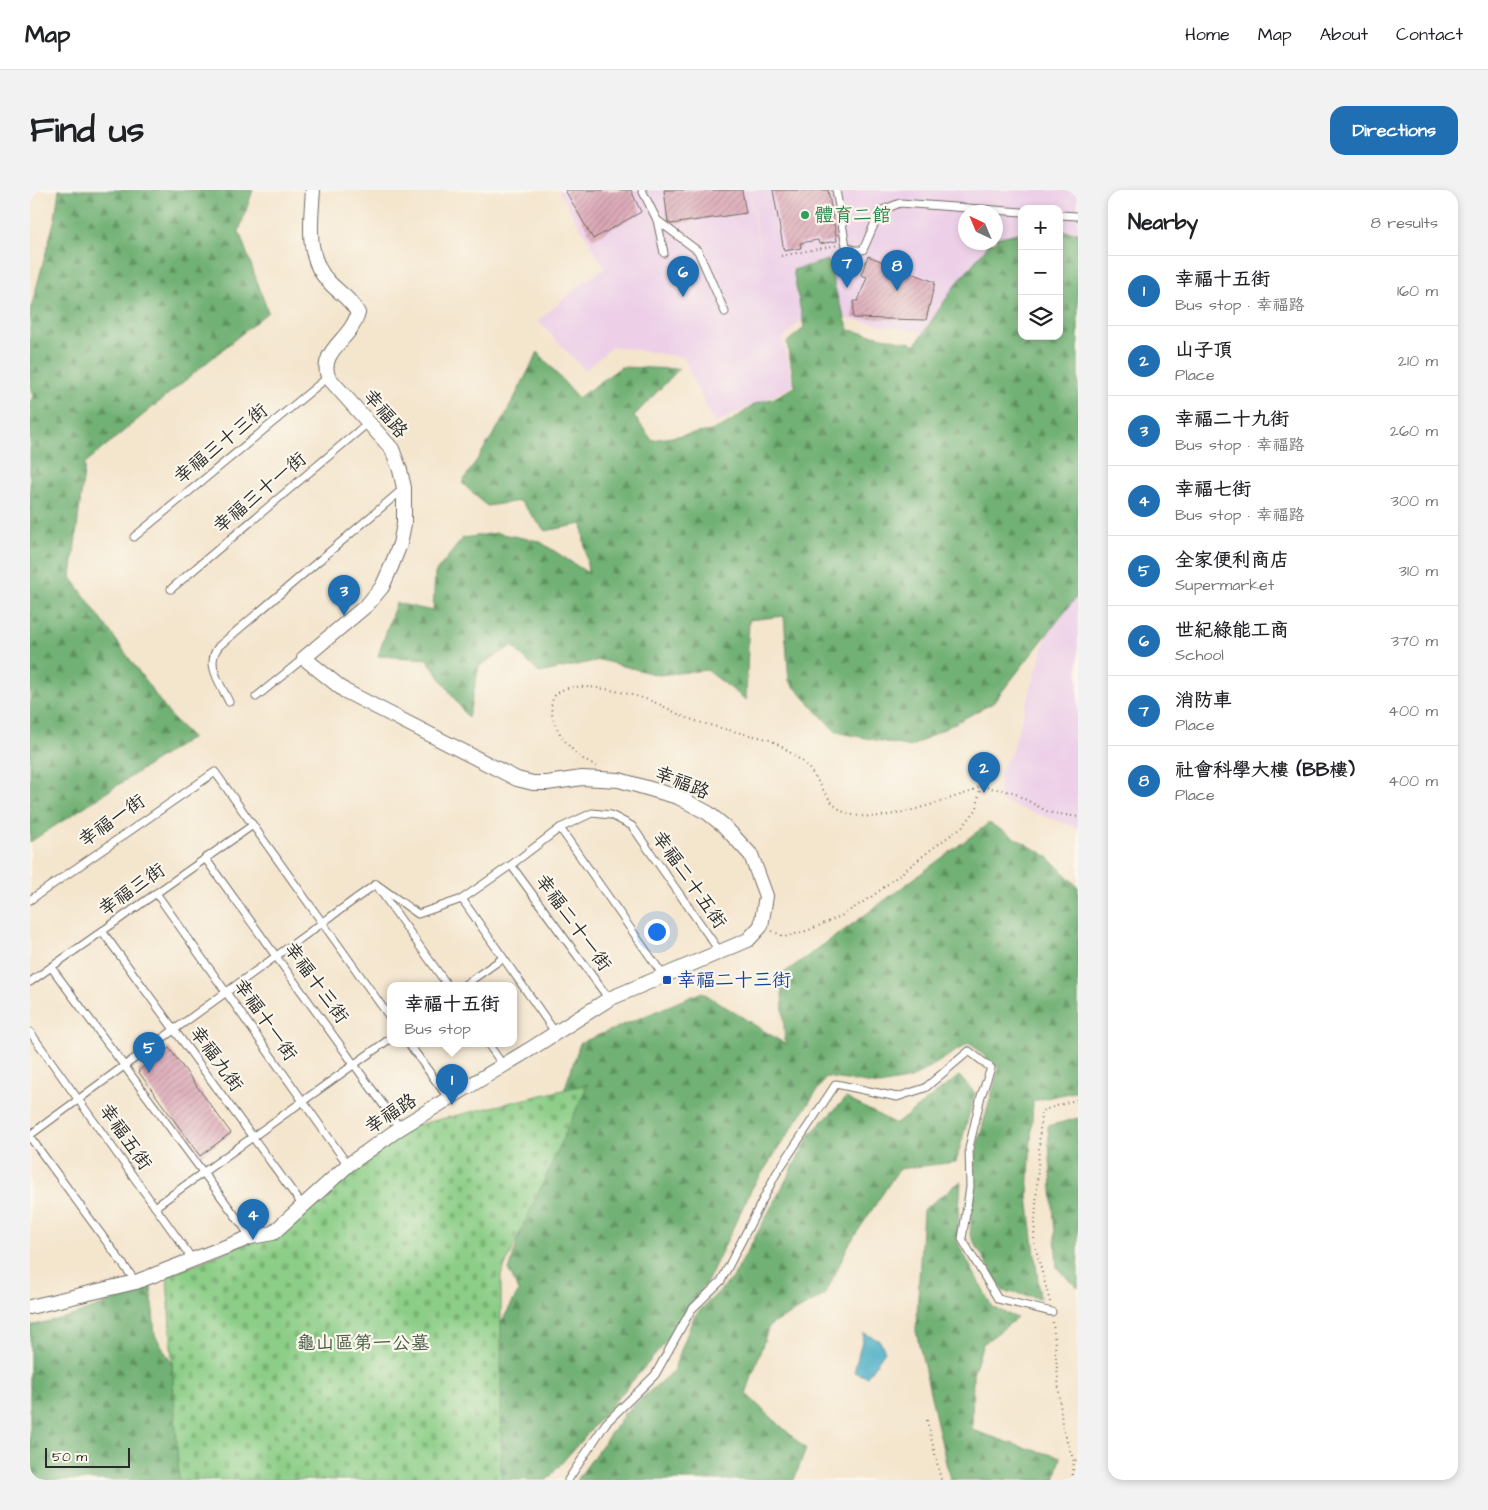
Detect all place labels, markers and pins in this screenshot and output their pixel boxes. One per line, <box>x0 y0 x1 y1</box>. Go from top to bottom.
place label: 體育二館 <box>815 202 891 229</box>
marker: 體育二館 <box>799 209 811 221</box>
pin: 7 <box>831 247 863 288</box>
pin: 8 <box>881 250 913 291</box>
pin: 6 <box>667 256 699 297</box>
pin: 3 <box>328 575 360 616</box>
pin: 2 <box>968 752 1000 793</box>
place label: 幸福二十三街 <box>677 967 791 994</box>
marker: 幸福二十三街 <box>661 974 673 986</box>
pin: 5 <box>133 1032 165 1073</box>
pin: 1 <box>436 1064 468 1105</box>
pin: 4 <box>237 1199 269 1240</box>

